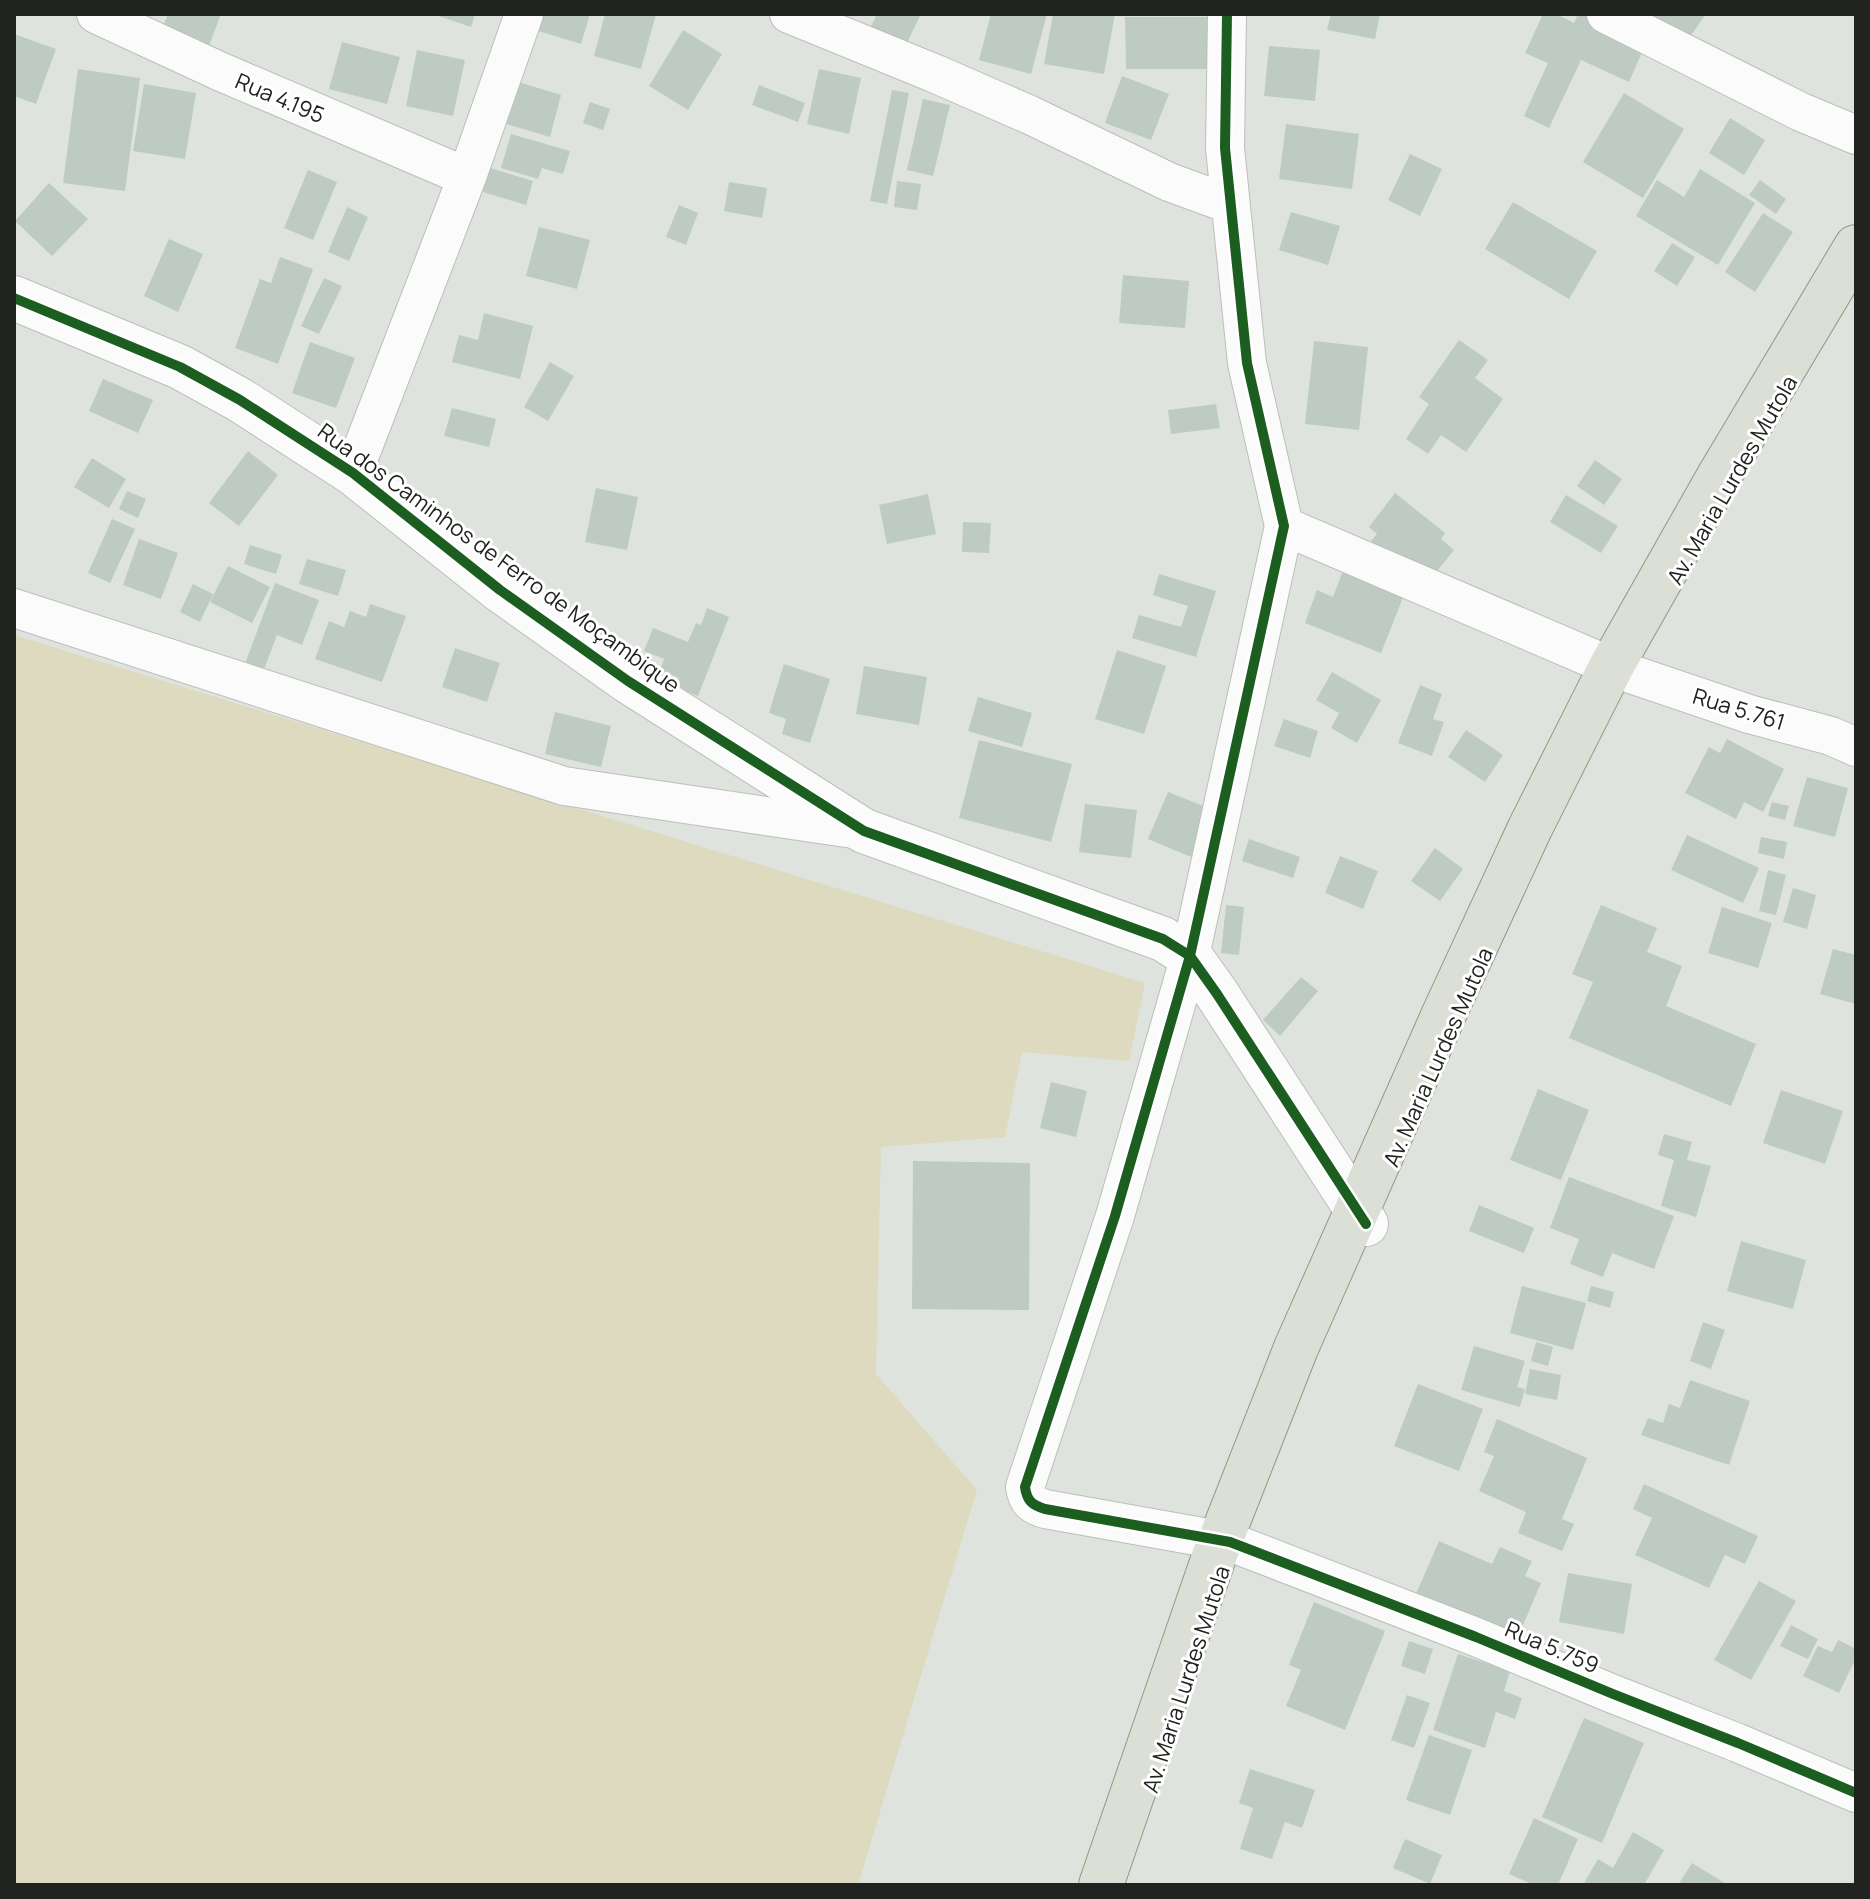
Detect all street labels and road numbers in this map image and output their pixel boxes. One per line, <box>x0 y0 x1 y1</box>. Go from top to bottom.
street label: Rua 4.195 <box>231 66 329 130</box>
street label: Av. Maria Lurdes Mutola <box>1660 370 1804 590</box>
street label: Rua dos Caminhos de Ferro de Moçambique <box>312 416 686 700</box>
street label: Rua 5.761 <box>1689 681 1789 737</box>
street label: Av. Maria Lurdes Mutola <box>1376 943 1500 1171</box>
street label: Av. Maria Lurdes Mutola <box>1135 1562 1237 1796</box>
street label: Rua 5.759 <box>1500 1614 1604 1680</box>

